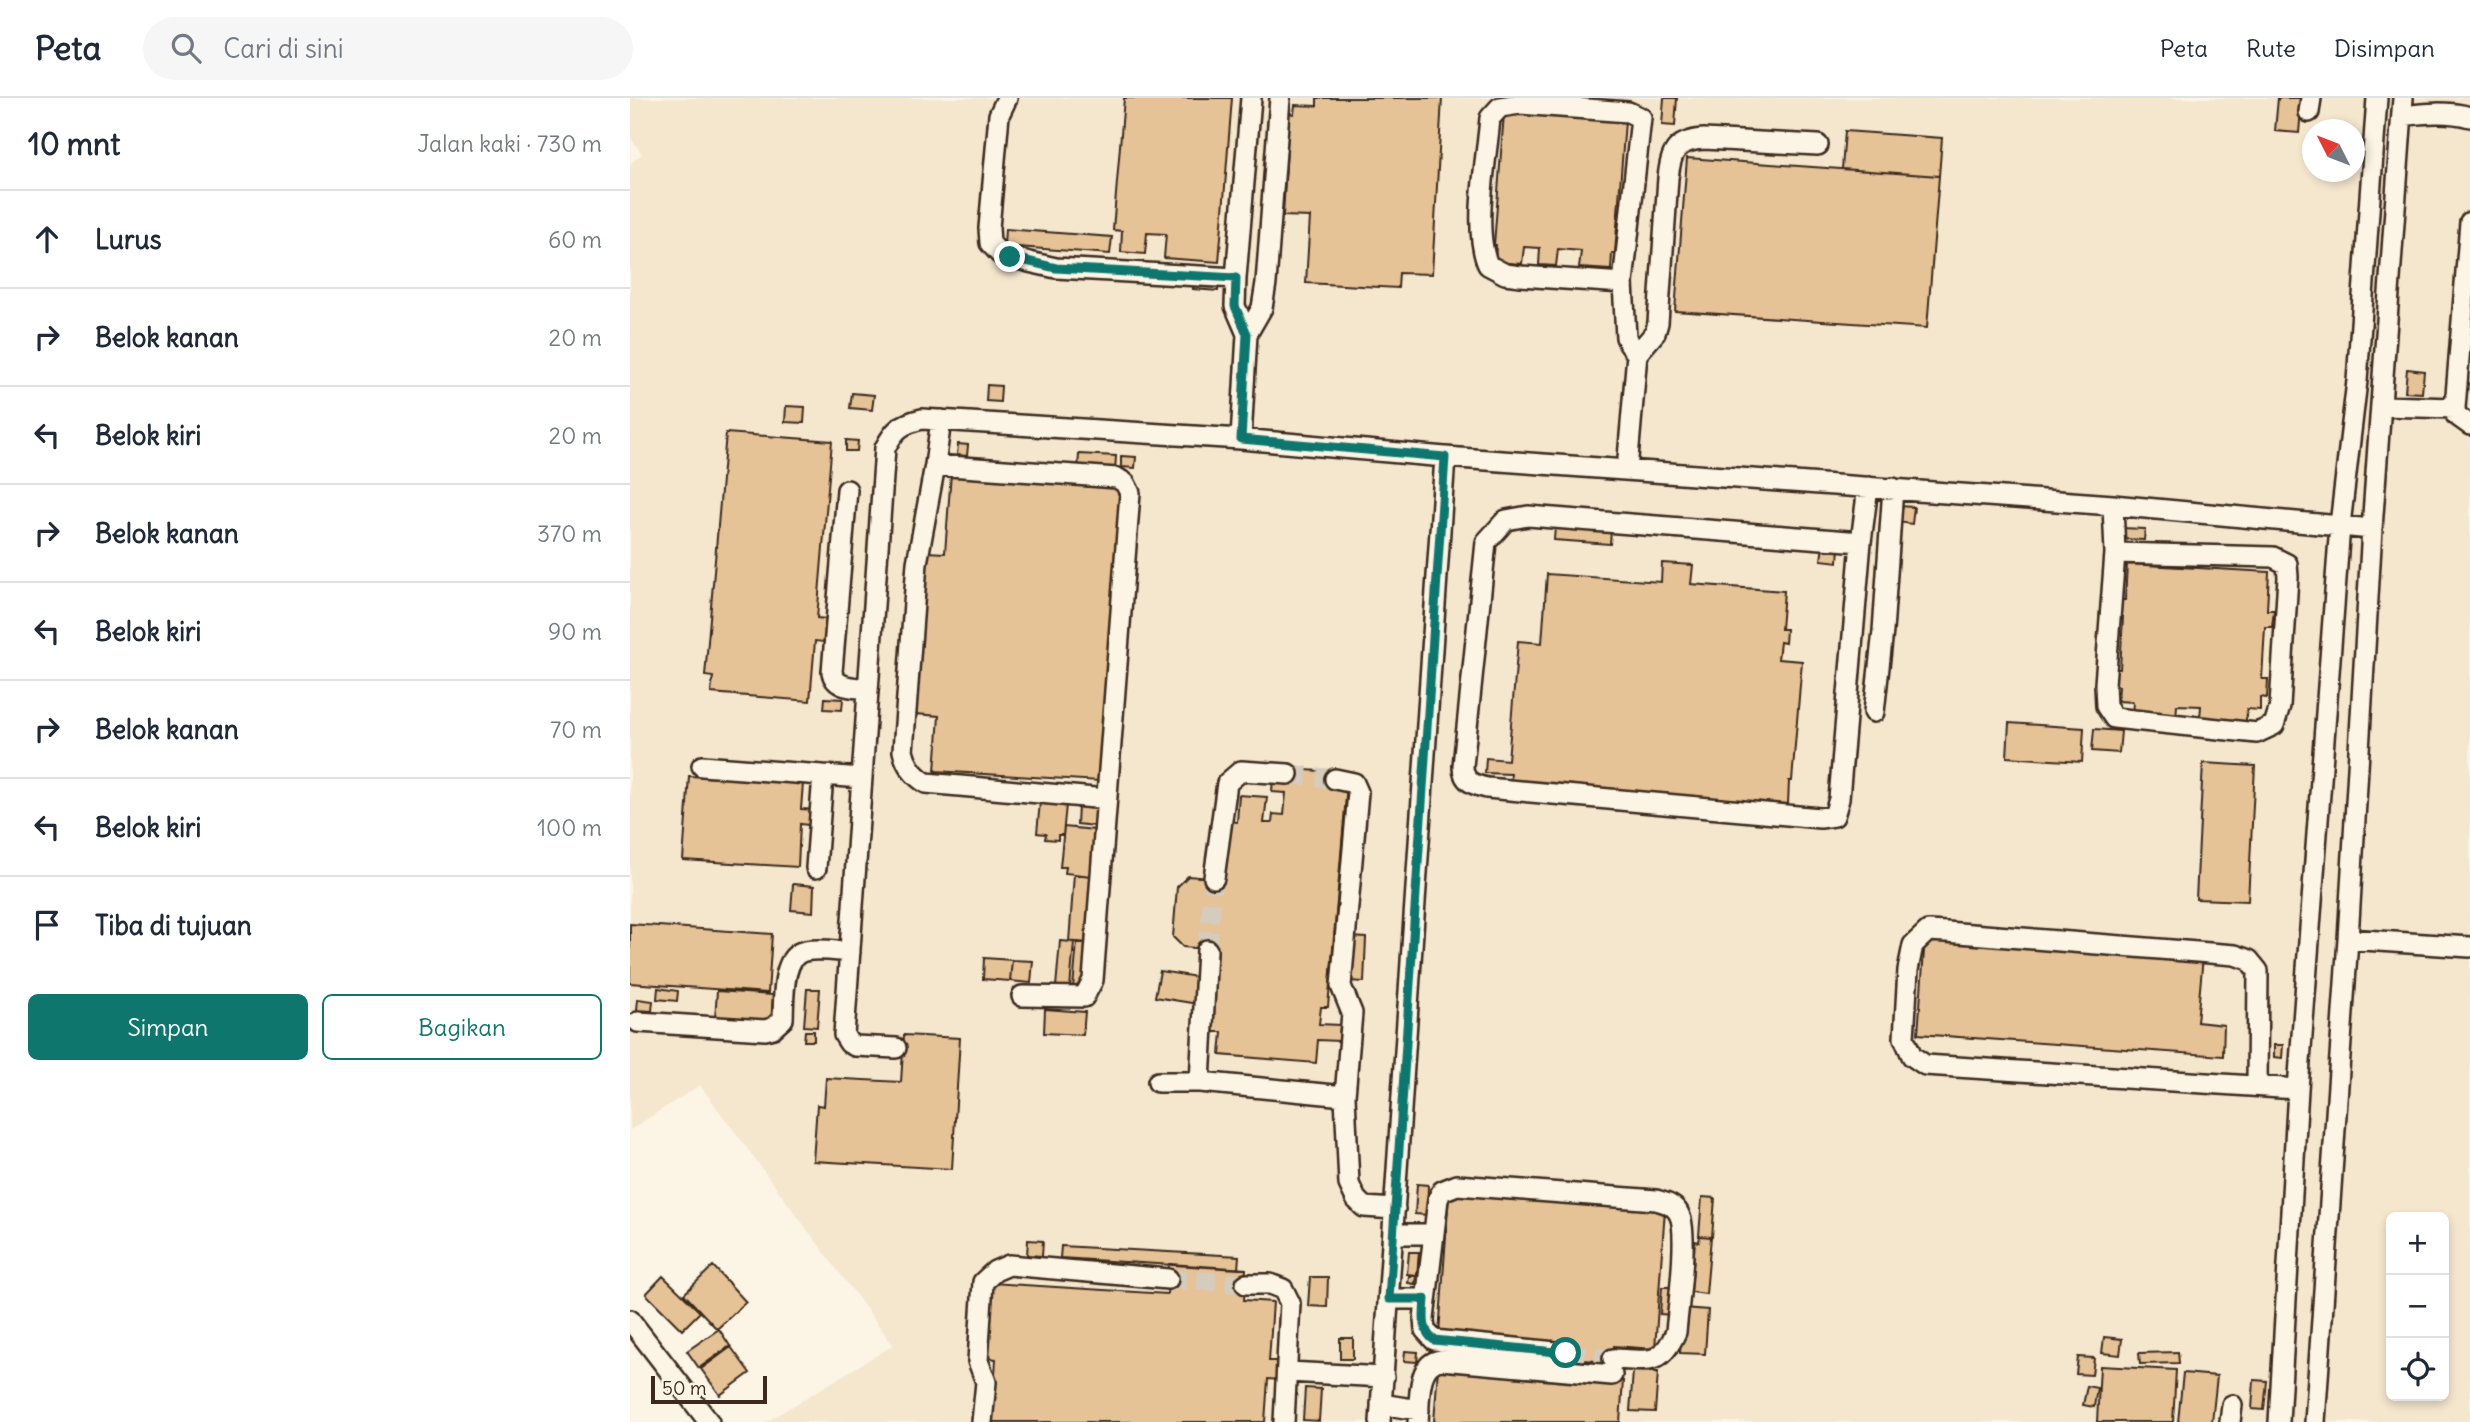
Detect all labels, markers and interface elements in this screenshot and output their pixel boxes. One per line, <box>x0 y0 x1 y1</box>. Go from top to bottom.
search box <box>143 17 633 80</box>
text: Peta <box>35 27 101 69</box>
icon: search <box>167 29 205 67</box>
text: Cari di sini <box>223 32 344 65</box>
text: Peta <box>2160 33 2208 63</box>
text: Rute <box>2246 33 2296 63</box>
text: Disimpan <box>2334 33 2435 63</box>
north arrow <box>2302 119 2365 182</box>
text: 10 mnt <box>28 125 120 163</box>
text: Jalan kaki · 730 m <box>417 129 602 158</box>
icon: ahead <box>28 220 66 258</box>
text: Lurus <box>95 223 162 256</box>
text: 60 m <box>548 225 602 254</box>
route end <box>994 241 1025 272</box>
icon: right <box>28 318 66 356</box>
text: Belok kanan <box>95 321 239 354</box>
text: 20 m <box>549 323 602 352</box>
icon: left <box>28 416 66 454</box>
text: Belok kiri <box>95 419 201 452</box>
text: 20 m <box>549 421 602 450</box>
icon: right <box>28 514 66 552</box>
text: Belok kanan <box>95 517 239 550</box>
text: 370 m <box>537 519 602 548</box>
icon: left <box>28 612 66 650</box>
text: Belok kiri <box>95 615 201 648</box>
text: 90 m <box>548 617 602 646</box>
icon: right <box>28 710 66 748</box>
text: Belok kanan <box>95 713 239 746</box>
text: 70 m <box>550 715 602 744</box>
icon: left <box>28 808 66 846</box>
text: Belok kiri <box>95 811 201 844</box>
text: 100 m <box>537 813 602 842</box>
icon: arrive <box>28 906 66 944</box>
text: Tiba di tujuan <box>95 909 252 942</box>
button: Simpan <box>28 994 308 1060</box>
button: Bagikan <box>322 994 602 1060</box>
map controls <box>2386 1212 2449 1401</box>
button: + <box>2386 1212 2449 1275</box>
button: − <box>2386 1275 2449 1338</box>
route start <box>1550 1337 1581 1368</box>
button: locate <box>2386 1338 2449 1401</box>
scale bar <box>651 1373 766 1405</box>
text: 50 m <box>662 1376 707 1400</box>

